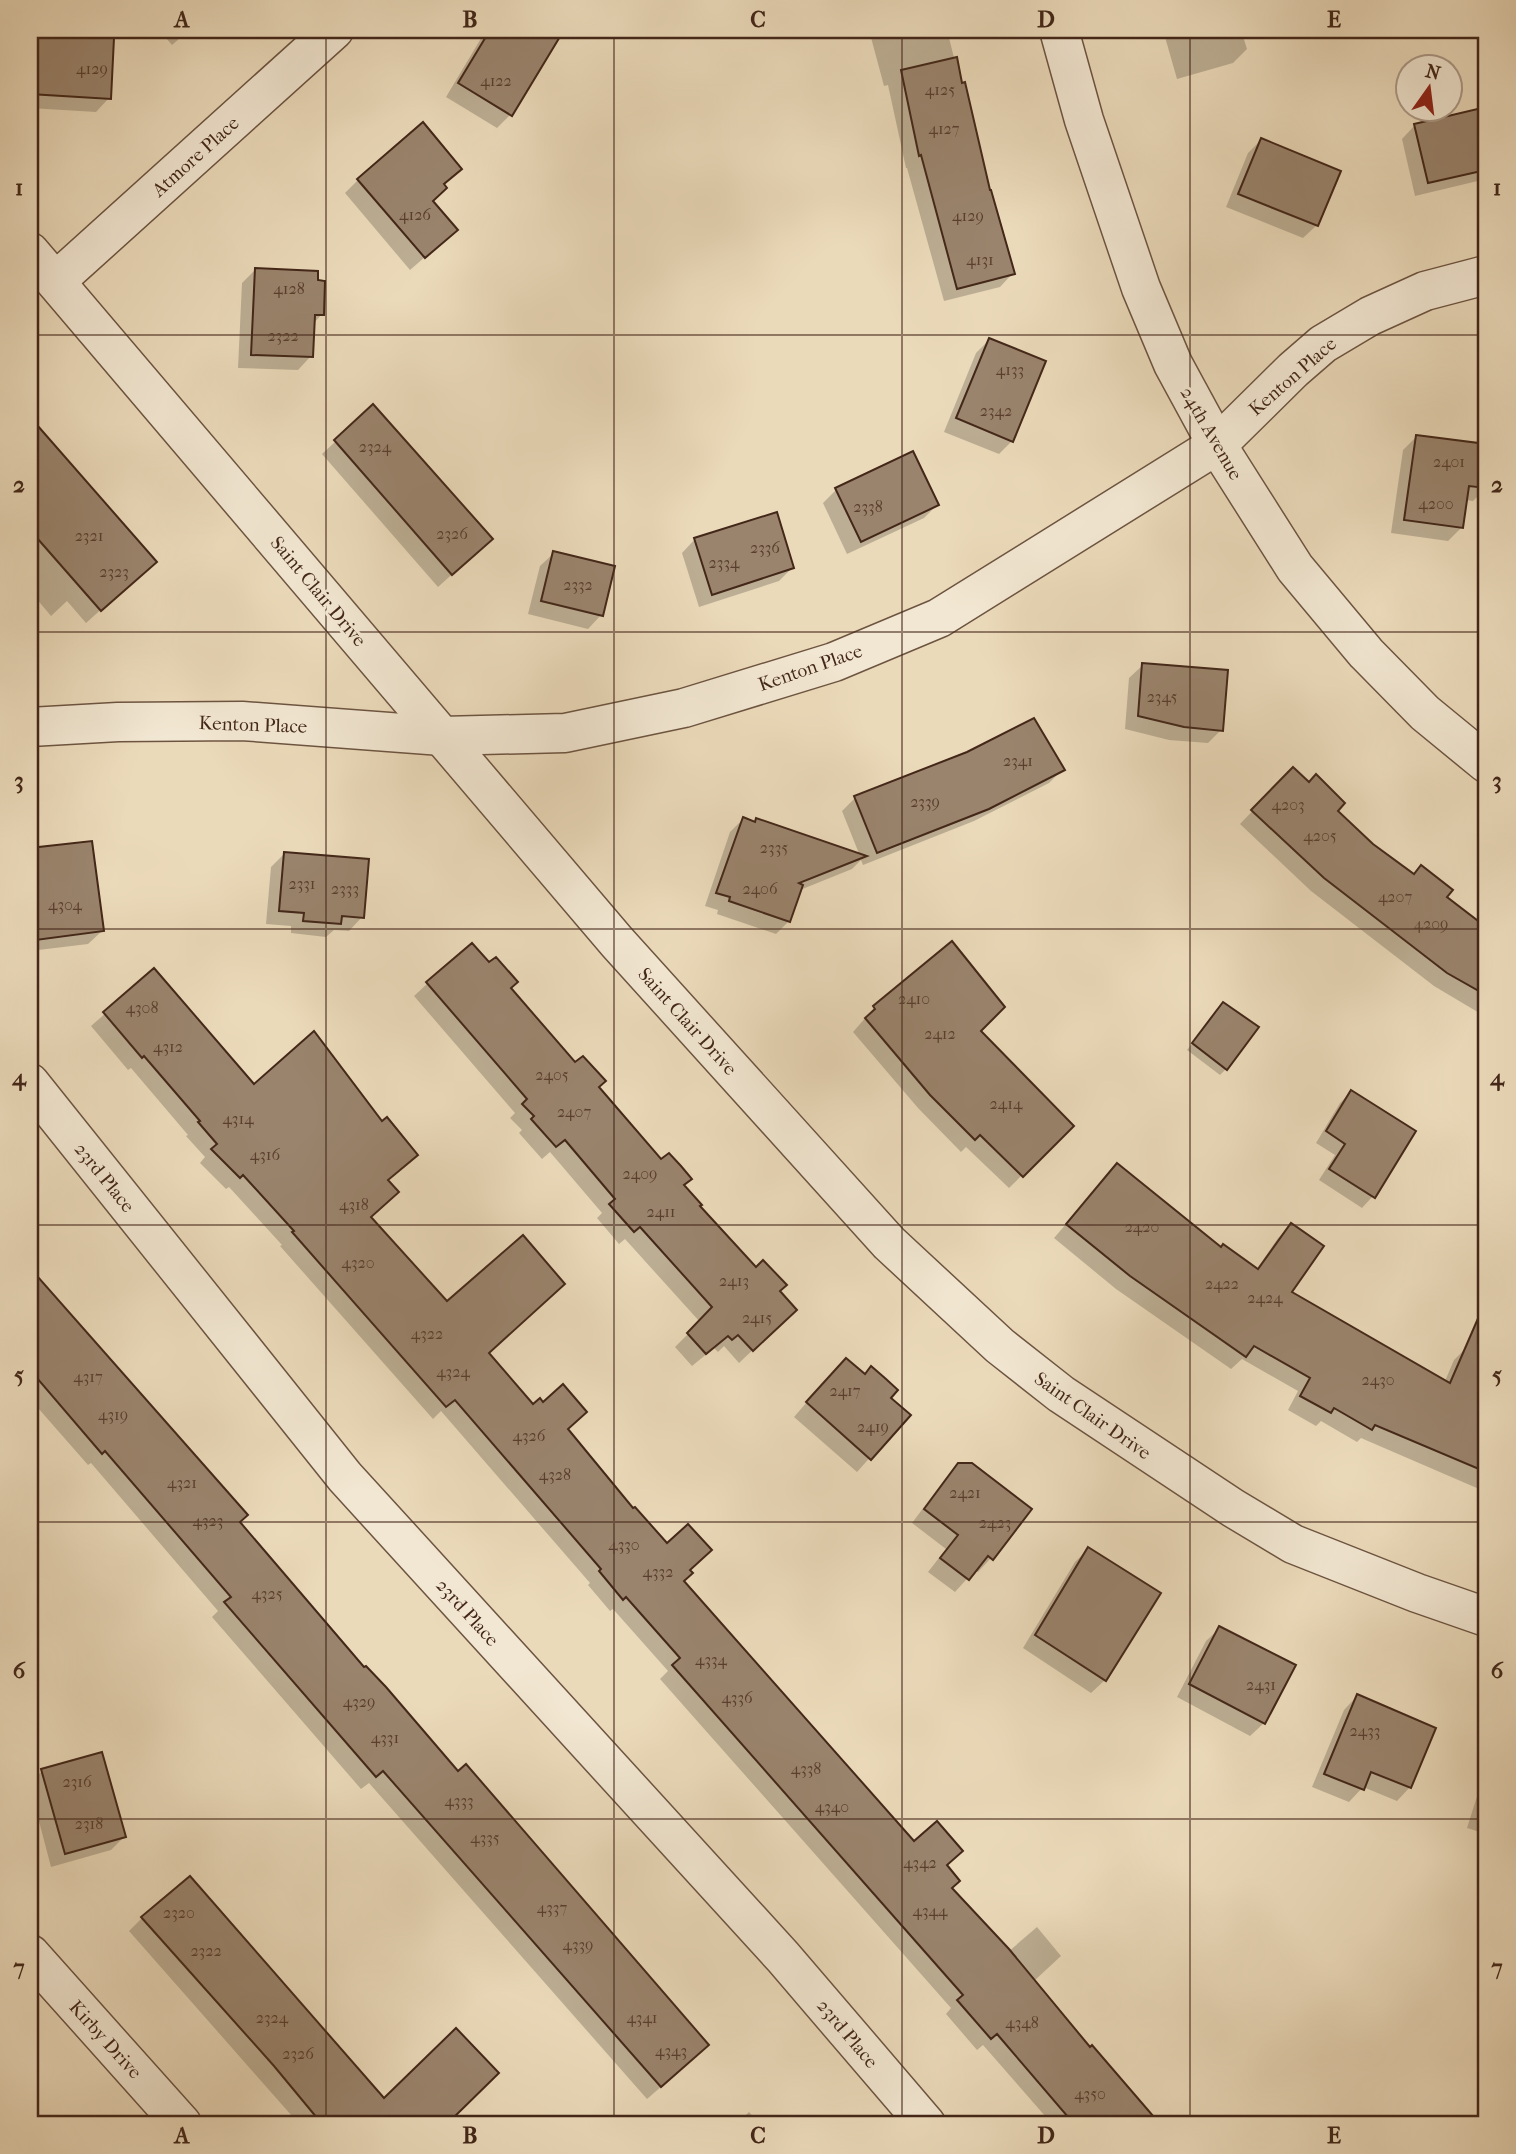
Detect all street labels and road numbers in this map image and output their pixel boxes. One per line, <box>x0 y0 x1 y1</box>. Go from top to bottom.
street label: Atmore Place <box>147 112 243 202</box>
street label: Kenton Place <box>1245 333 1341 421</box>
street label: 24th Avenue <box>1176 383 1247 484</box>
street label: Saint Clair Drive <box>266 532 371 651</box>
street label: Kenton Place <box>755 640 865 696</box>
street label: Kenton Place <box>198 712 308 738</box>
street label: Saint Clair Drive <box>633 963 741 1080</box>
street label: 23rd Place <box>70 1138 139 1217</box>
street label: Saint Clair Drive <box>1030 1368 1155 1464</box>
street label: 23rd Place <box>431 1574 503 1651</box>
street label: 23rd Place <box>812 1995 882 2073</box>
street label: Kirby Drive <box>64 1996 146 2083</box>

